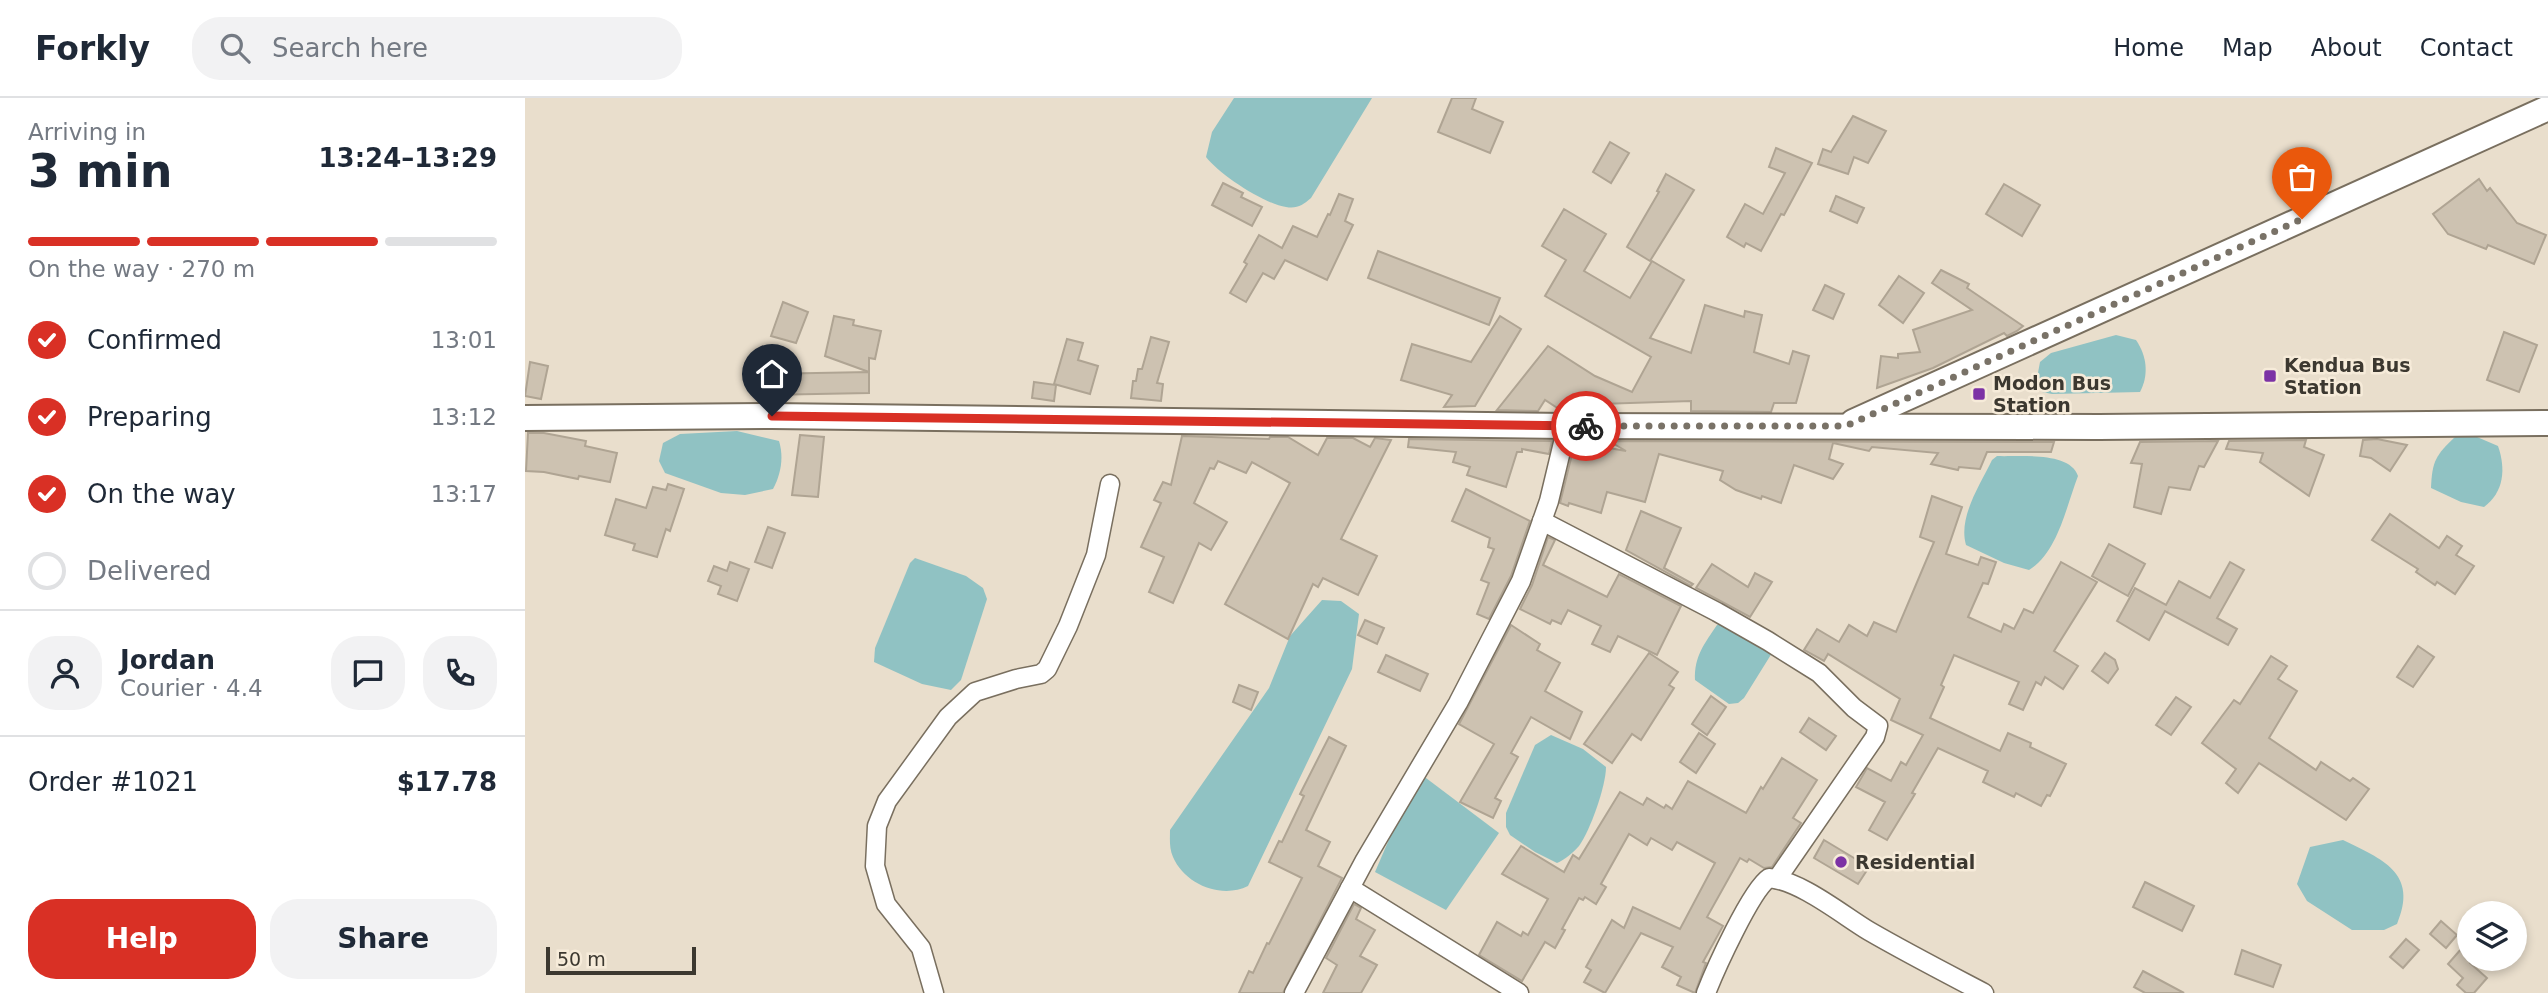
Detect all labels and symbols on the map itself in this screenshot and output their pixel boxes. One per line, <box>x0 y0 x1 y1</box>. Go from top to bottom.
pin <box>2272 147 2332 219</box>
pin <box>742 344 802 416</box>
place label: Kendua Bus Station <box>2284 354 2411 398</box>
marker: Kendua Bus Station <box>2262 368 2278 384</box>
place label: Modon Bus Station <box>1993 372 2111 416</box>
marker: Modon Bus Station <box>1971 386 1987 402</box>
courier <box>1551 391 1621 461</box>
place label: Residential <box>1855 851 1975 873</box>
marker: Residential <box>1833 854 1849 870</box>
scale bar <box>546 944 697 976</box>

